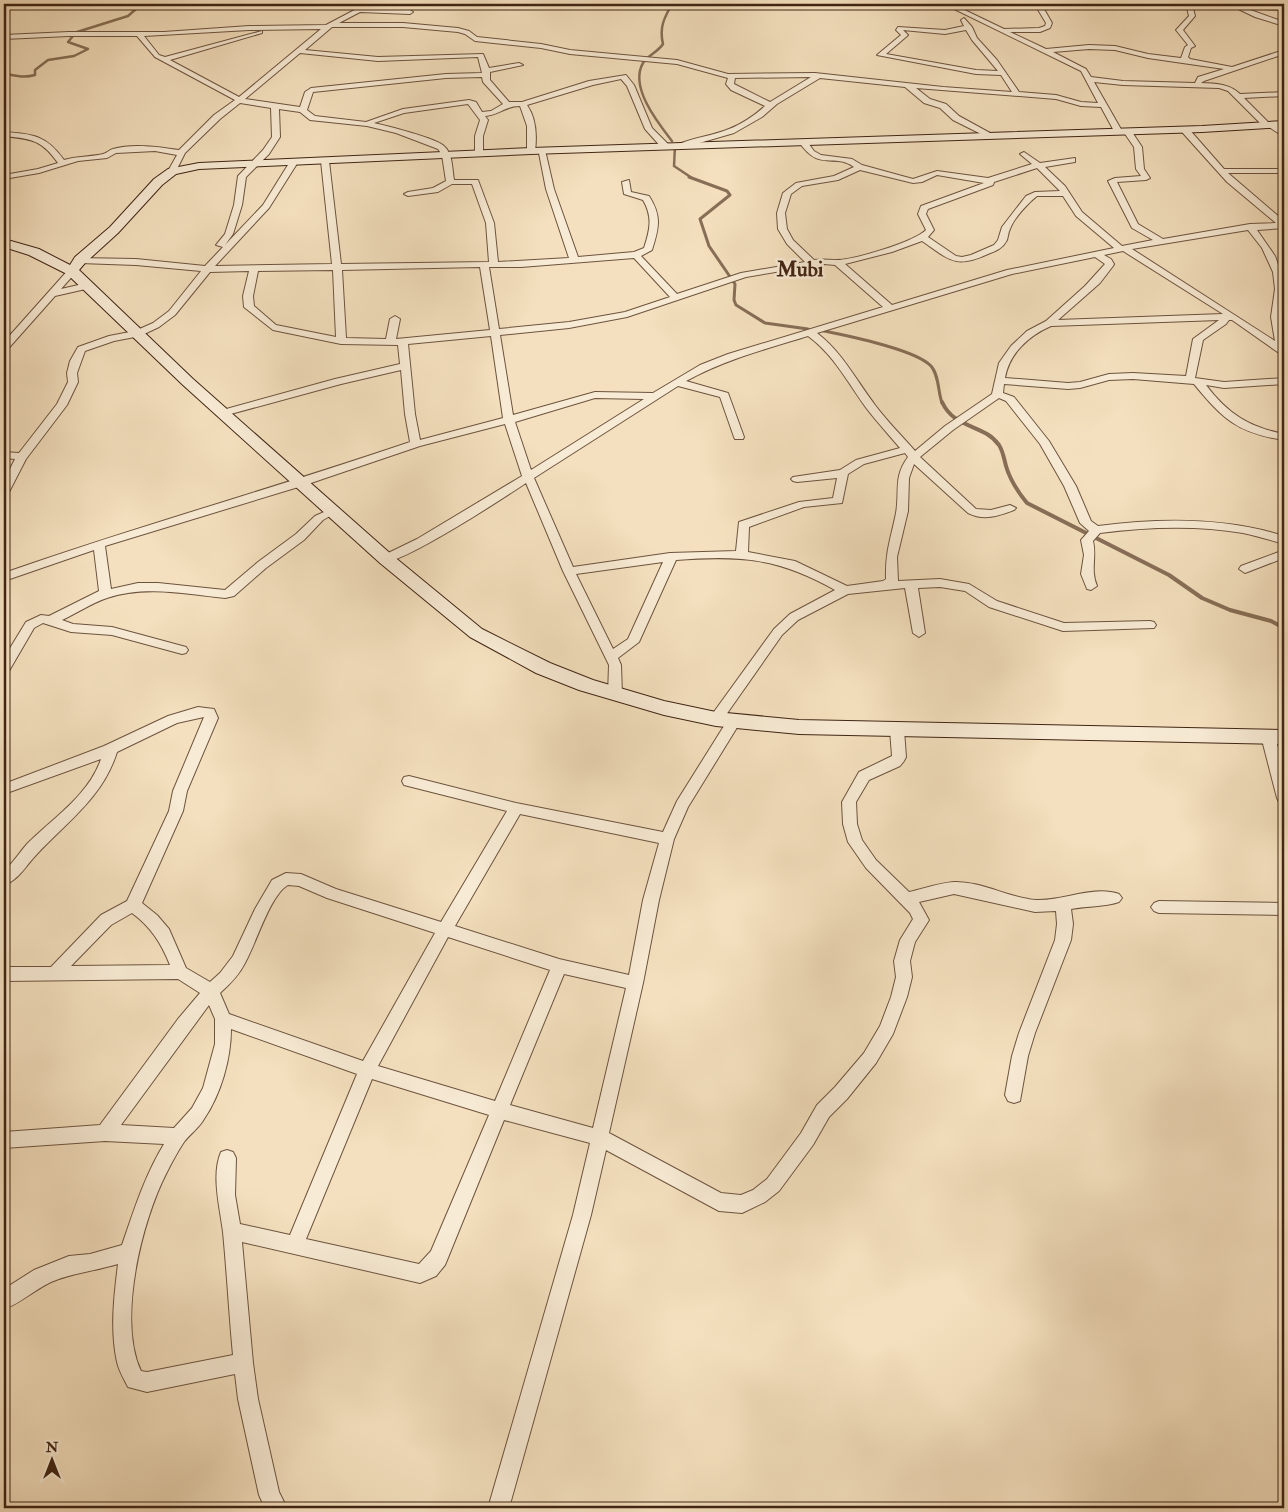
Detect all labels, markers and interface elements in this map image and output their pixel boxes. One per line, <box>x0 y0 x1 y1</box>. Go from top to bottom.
district label: Mubi <box>776 256 824 283</box>
north arrow <box>28 1434 78 1484</box>
text: N <box>45 1439 59 1456</box>

